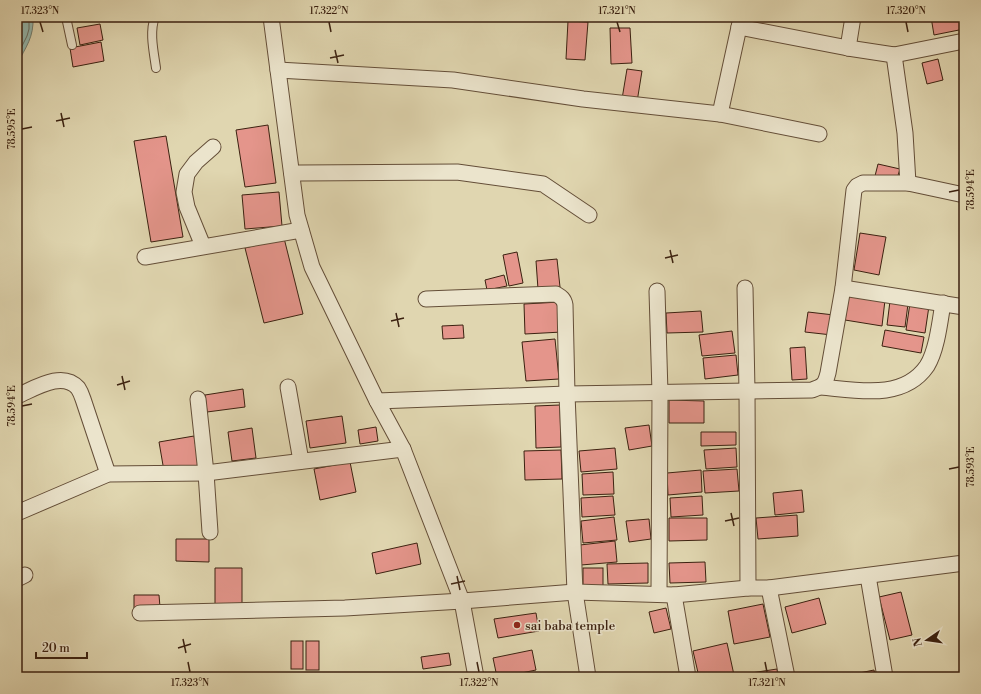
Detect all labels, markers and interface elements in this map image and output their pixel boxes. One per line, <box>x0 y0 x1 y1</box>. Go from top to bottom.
text: 17.323°N <box>21 5 60 17</box>
text: 17.322°N <box>310 5 349 17</box>
text: 17.321°N <box>598 5 636 17</box>
text: 17.320°N <box>886 5 926 17</box>
text: 78.595°E <box>6 108 18 149</box>
text: 78.594°E <box>965 169 977 211</box>
text: 78.594°E <box>6 385 18 427</box>
text: 78.593°E <box>965 446 977 487</box>
place label: sai baba temple <box>525 618 616 634</box>
marker: sai baba temple <box>512 620 522 630</box>
north arrow <box>907 620 947 660</box>
scale bar <box>36 634 87 660</box>
text: N <box>910 636 926 648</box>
text: 20 m <box>42 641 70 656</box>
text: 17.323°N <box>171 677 210 689</box>
text: 17.322°N <box>460 677 499 689</box>
text: 17.321°N <box>748 677 786 689</box>

